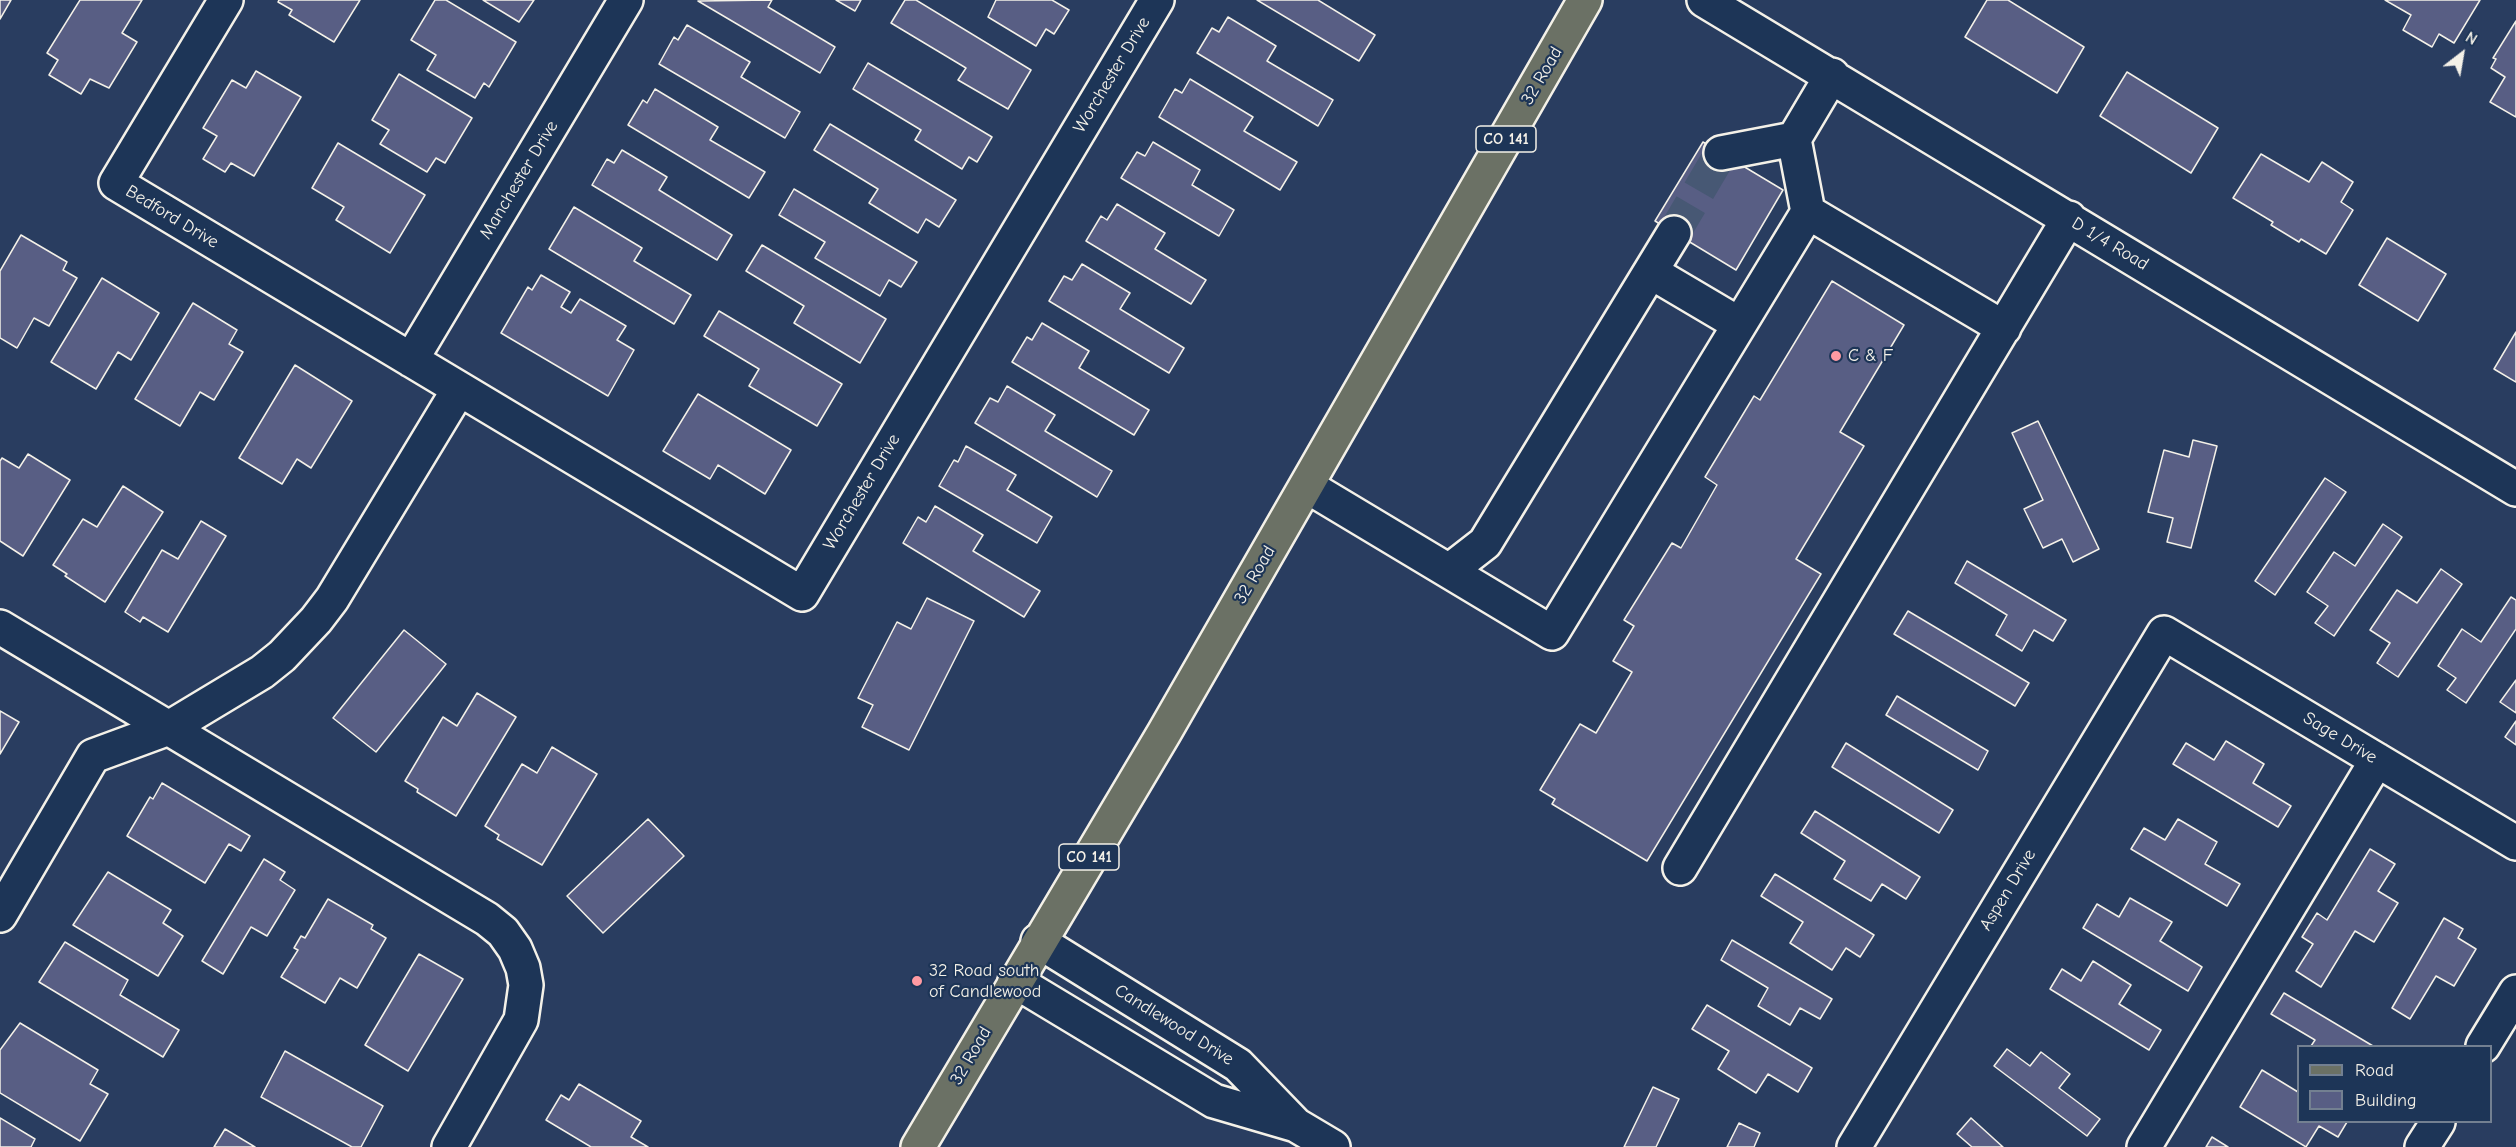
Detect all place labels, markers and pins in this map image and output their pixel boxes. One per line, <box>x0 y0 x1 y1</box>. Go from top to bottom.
place label: C & F <box>1848 345 1893 367</box>
marker: C & F <box>1829 349 1843 363</box>
place label: 32 Road south of Candlewood <box>929 960 1041 1002</box>
marker: 32 Road south of Candlewood <box>910 974 924 988</box>

